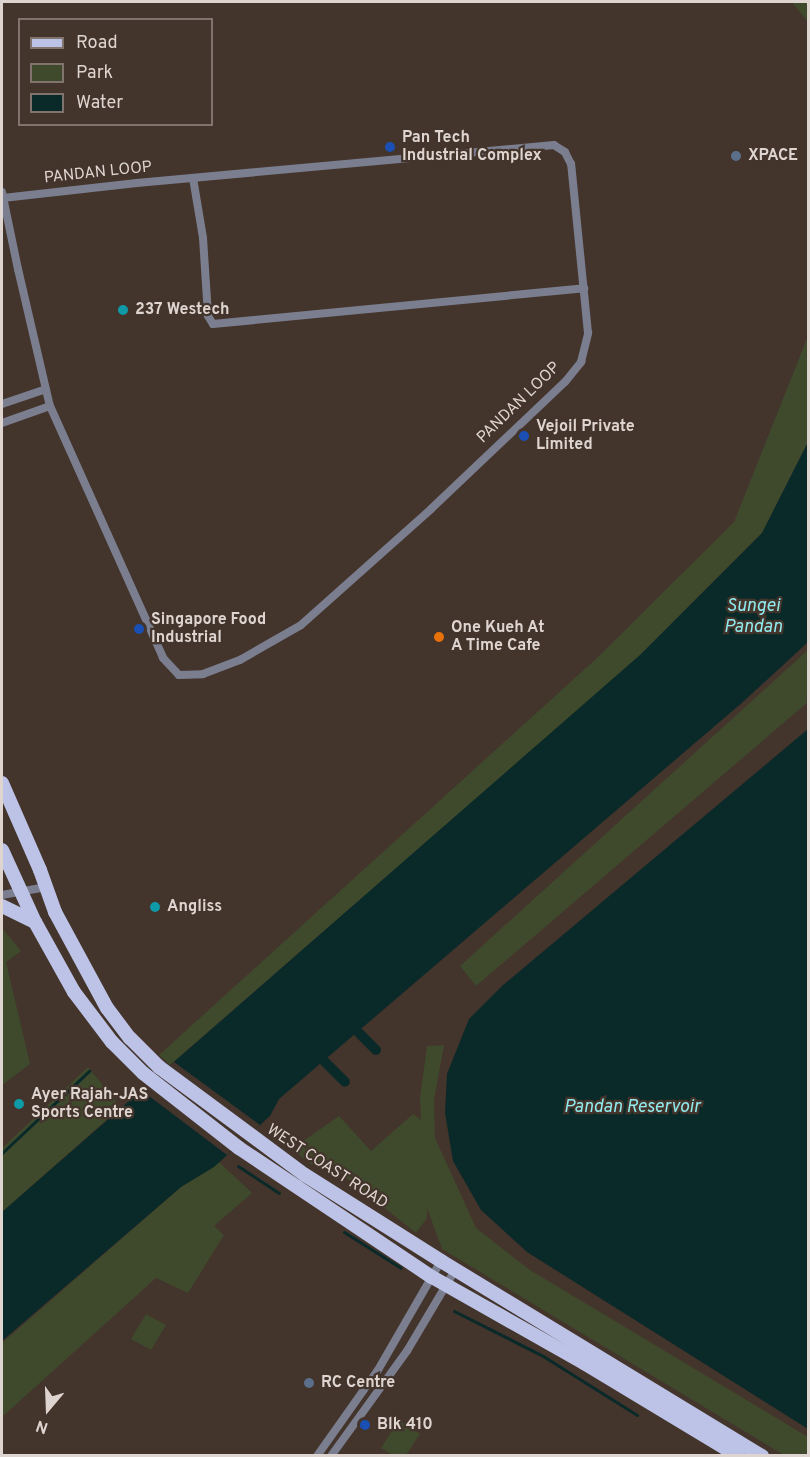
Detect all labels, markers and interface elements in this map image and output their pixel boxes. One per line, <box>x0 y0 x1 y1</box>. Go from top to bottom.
legend <box>18 18 213 126</box>
text: Road <box>76 32 118 55</box>
text: Park <box>76 62 113 85</box>
text: Water <box>76 92 123 115</box>
place label: Pan Tech Industrial Complex <box>402 128 542 166</box>
marker: Pan Tech Industrial Complex <box>383 140 397 154</box>
place label: XPACE <box>748 146 798 166</box>
marker: XPACE <box>729 149 743 163</box>
street label: PANDAN LOOP <box>43 158 153 188</box>
place label: 237 Westech <box>135 300 230 320</box>
marker: 237 Westech <box>116 303 130 317</box>
street label: PANDAN LOOP <box>473 358 565 448</box>
place label: Vejoil Private Limited <box>536 417 635 455</box>
marker: Vejoil Private Limited <box>517 429 531 443</box>
water label: Sungei Pandan <box>724 597 782 640</box>
place label: Singapore Food Industrial <box>151 610 266 648</box>
place label: One Kueh At A Time Cafe <box>451 618 545 656</box>
marker: Singapore Food Industrial <box>132 622 146 636</box>
marker: One Kueh At A Time Cafe <box>432 630 446 644</box>
place label: Angliss <box>167 897 222 917</box>
marker: Angliss <box>148 900 162 914</box>
place label: Ayer Rajah-JAS Sports Centre <box>31 1085 148 1123</box>
marker: Ayer Rajah-JAS Sports Centre <box>12 1097 26 1111</box>
water label: Pandan Reservoir <box>564 1097 700 1119</box>
street label: WEST COAST ROAD <box>262 1120 392 1214</box>
place label: RC Centre <box>321 1373 395 1393</box>
marker: RC Centre <box>302 1376 316 1390</box>
north arrow <box>18 1379 78 1439</box>
text: N <box>33 1415 51 1437</box>
place label: Blk 410 <box>377 1415 433 1435</box>
marker: Blk 410 <box>358 1418 372 1432</box>

